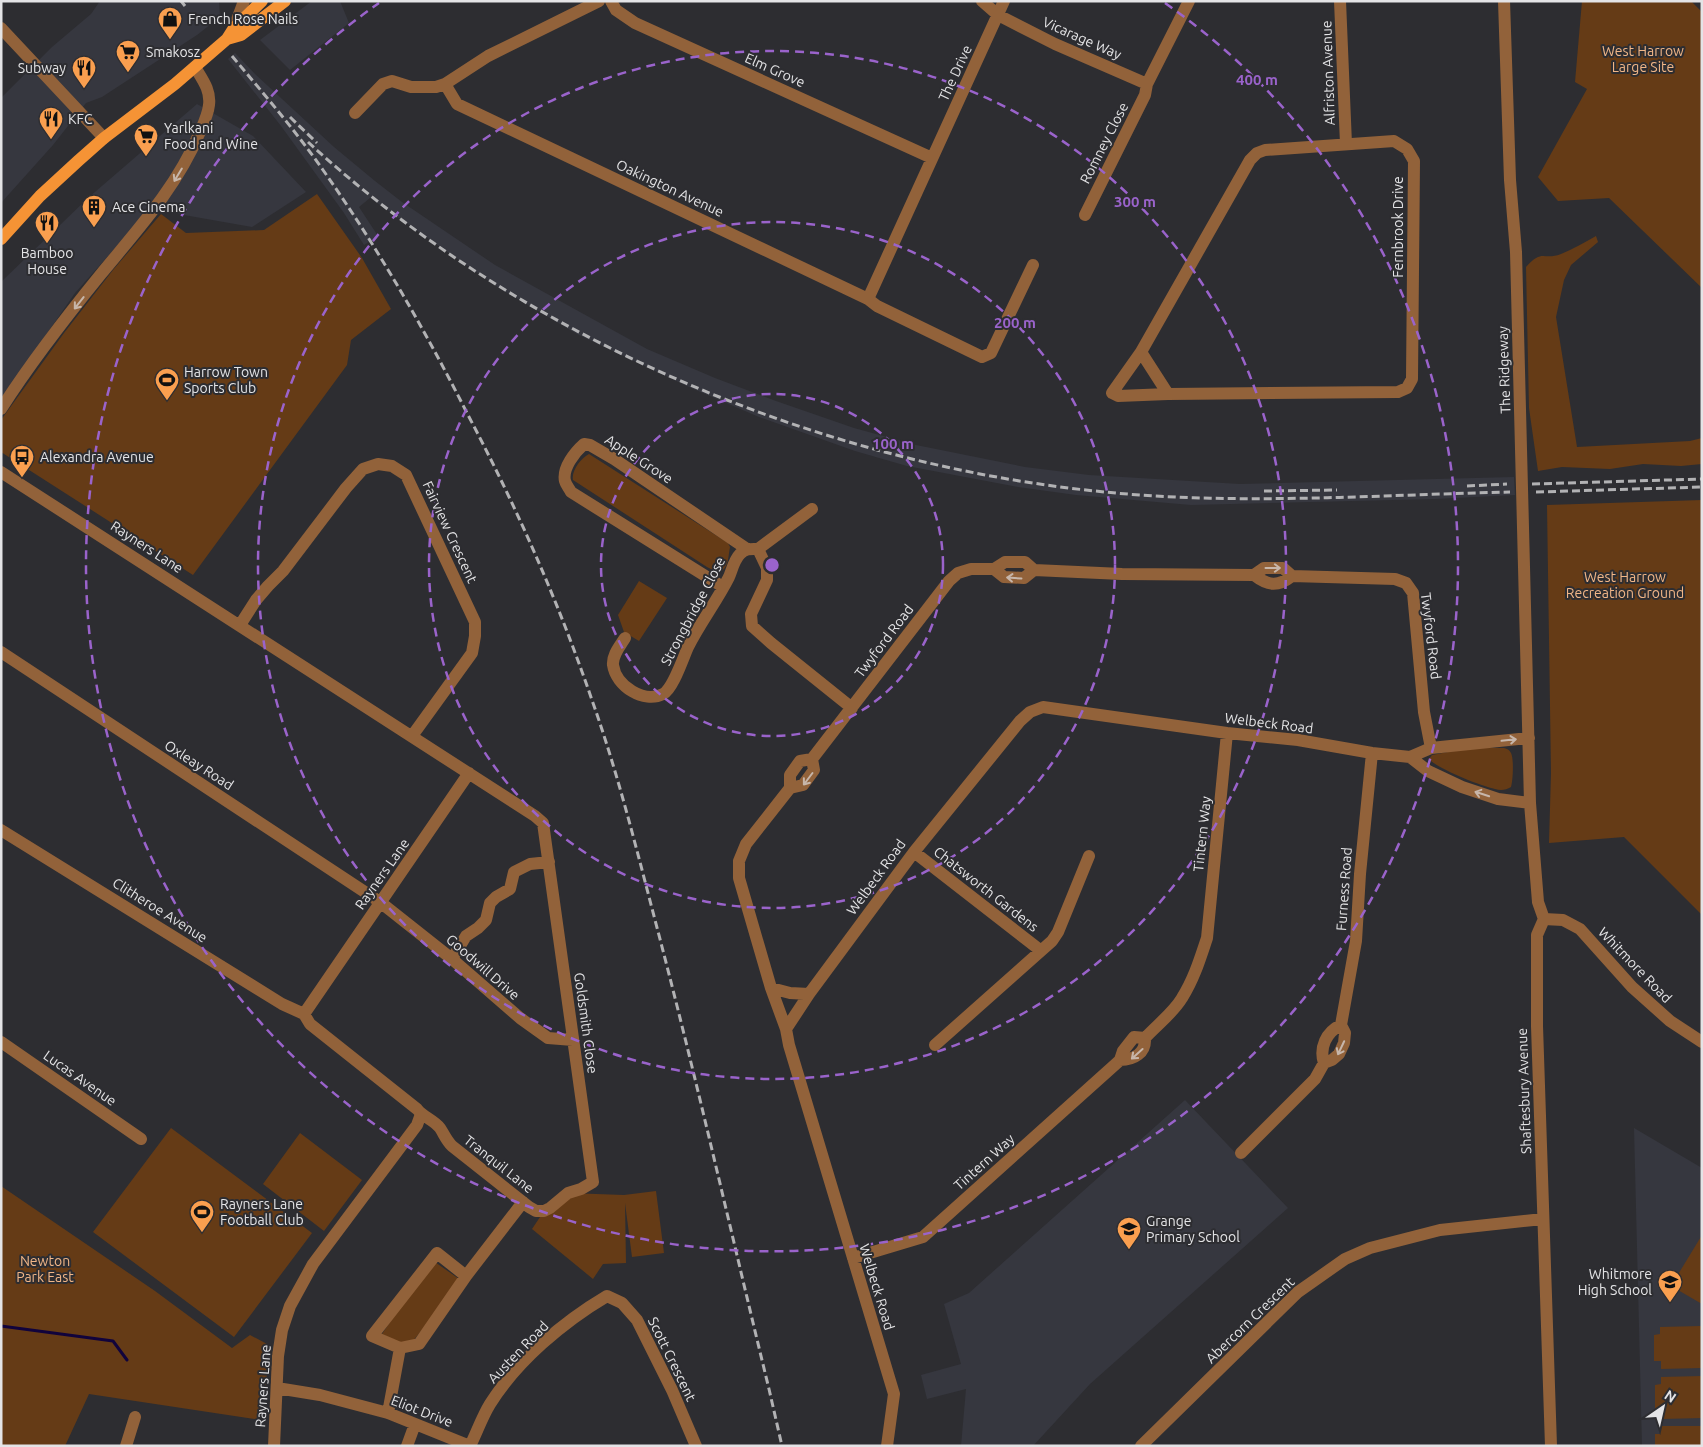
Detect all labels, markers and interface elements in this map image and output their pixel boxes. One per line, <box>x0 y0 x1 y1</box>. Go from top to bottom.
shop icon: French Rose Nails <box>157 6 183 40</box>
place label: French Rose Nails <box>188 11 298 27</box>
street label: Vicarage Way <box>1040 14 1124 63</box>
street label: Alfriston Avenue <box>1318 20 1338 126</box>
supermarket icon: Smakosz <box>115 39 141 73</box>
street label: The Drive <box>935 43 975 103</box>
park label: West Harrow Large Site <box>1602 43 1684 75</box>
place label: Smakosz <box>146 44 200 60</box>
street label: Elm Grove <box>742 50 808 90</box>
restaurant icon: Subway <box>71 55 97 89</box>
place label: Subway <box>18 60 66 76</box>
text: 400 m <box>1236 71 1278 88</box>
street label: Romney Close <box>1077 100 1131 186</box>
restaurant icon: KFC <box>38 106 64 140</box>
place label: KFC <box>68 111 93 127</box>
place label: Yarlkani Food and Wine <box>164 120 258 152</box>
supermarket icon: Yarlkani Food and Wine <box>133 123 159 157</box>
street label: Oakington Avenue <box>614 156 726 220</box>
one-way arrow <box>172 167 182 181</box>
street label: Fernbrook Drive <box>1390 176 1406 278</box>
text: 300 m <box>1114 193 1156 210</box>
building icon: Ace Cinema <box>81 194 107 228</box>
place label: Ace Cinema <box>112 199 185 215</box>
restaurant icon: Bamboo House <box>34 210 60 244</box>
place label: Bamboo House <box>21 245 73 277</box>
one-way arrow <box>73 296 84 309</box>
text: 200 m <box>994 314 1036 331</box>
street label: The Ridgeway <box>1494 326 1514 414</box>
place label: Harrow Town Sports Club <box>184 364 268 396</box>
sports icon: Harrow Town Sports Club <box>154 367 180 401</box>
street label: Apple Grove <box>602 431 676 487</box>
text: 100 m <box>872 435 914 452</box>
bus stop icon: Alexandra Avenue <box>9 444 35 478</box>
place label: Alexandra Avenue <box>40 449 154 465</box>
street label: Fairview Crescent <box>419 479 481 586</box>
street label: Rayners Lane <box>108 518 186 576</box>
street label: Strongbridge Close <box>658 554 728 668</box>
centre of rings <box>763 556 781 574</box>
one-way arrow <box>1264 563 1281 573</box>
park label: West Harrow Recreation Ground <box>1566 569 1684 601</box>
one-way arrow <box>1007 573 1023 582</box>
street label: Twyford Road <box>1418 592 1444 680</box>
street label: Twyford Road <box>851 601 917 681</box>
street label: Welbeck Road <box>1224 710 1314 736</box>
one-way arrow <box>1501 735 1517 745</box>
street label: Oxleay Road <box>162 737 236 793</box>
one-way arrow <box>803 772 814 785</box>
one-way arrow <box>1475 788 1491 798</box>
street label: Tintern Way <box>1190 795 1214 873</box>
street label: Rayners Lane <box>352 835 412 913</box>
street label: Welbeck Road <box>843 836 909 918</box>
street label: Chatsworth Gardens <box>931 843 1041 935</box>
street label: Furness Road <box>1333 847 1355 931</box>
street label: Clitheroe Avenue <box>110 874 210 946</box>
street label: Whitmore Road <box>1595 924 1675 1006</box>
street label: Goodwill Drive <box>443 931 523 1003</box>
street label: Goldsmith Close <box>571 971 601 1075</box>
street label: Shaftesbury Avenue <box>1514 1028 1534 1154</box>
one-way arrow <box>1335 1040 1345 1055</box>
street label: Lucas Avenue <box>41 1047 119 1109</box>
one-way arrow <box>1131 1048 1144 1059</box>
street label: Tintern Way <box>950 1131 1018 1193</box>
street label: Tranquil Lane <box>461 1132 537 1196</box>
place label: Rayners Lane Football Club <box>220 1196 304 1228</box>
sports icon: Rayners Lane Football Club <box>189 1199 215 1233</box>
place label: Grange Primary School <box>1146 1213 1240 1245</box>
school or university icon: Grange Primary School <box>1116 1216 1142 1250</box>
street label: Welbeck Road <box>856 1242 898 1332</box>
park label: Newton Park East <box>16 1253 74 1285</box>
place label: Whitmore High School <box>1578 1266 1652 1298</box>
school or university icon: Whitmore High School <box>1657 1269 1683 1303</box>
street label: Abercorn Crescent <box>1202 1273 1298 1366</box>
street label: Scott Crescent <box>645 1314 699 1404</box>
street label: Austen Road <box>485 1318 551 1386</box>
street label: Rayners Lane <box>252 1344 274 1428</box>
north arrow <box>1638 1382 1688 1432</box>
text: N <box>1661 1387 1679 1406</box>
street label: Eliot Drive <box>389 1392 455 1430</box>

